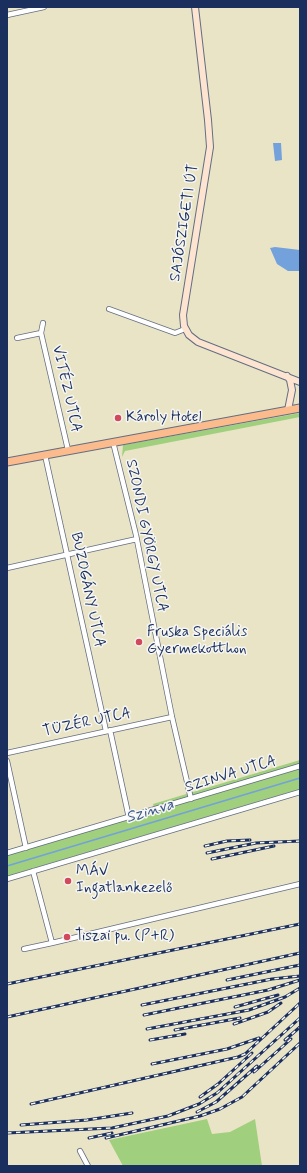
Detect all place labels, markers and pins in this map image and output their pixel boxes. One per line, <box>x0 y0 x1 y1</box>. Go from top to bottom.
place label: Károly Hotel <box>126 409 202 427</box>
marker: Károly Hotel <box>113 413 123 423</box>
place label: Fruska Speciális Gyermekotthon <box>147 624 247 659</box>
marker: Fruska Speciális Gyermekotthon <box>134 637 144 647</box>
place label: MÁV Ingatlankezelő <box>76 863 172 898</box>
marker: MÁV Ingatlankezelő <box>63 876 73 886</box>
place label: Tiszai pu. (P+R) <box>75 928 174 946</box>
marker: Tiszai pu. (P+R) <box>62 932 72 942</box>

